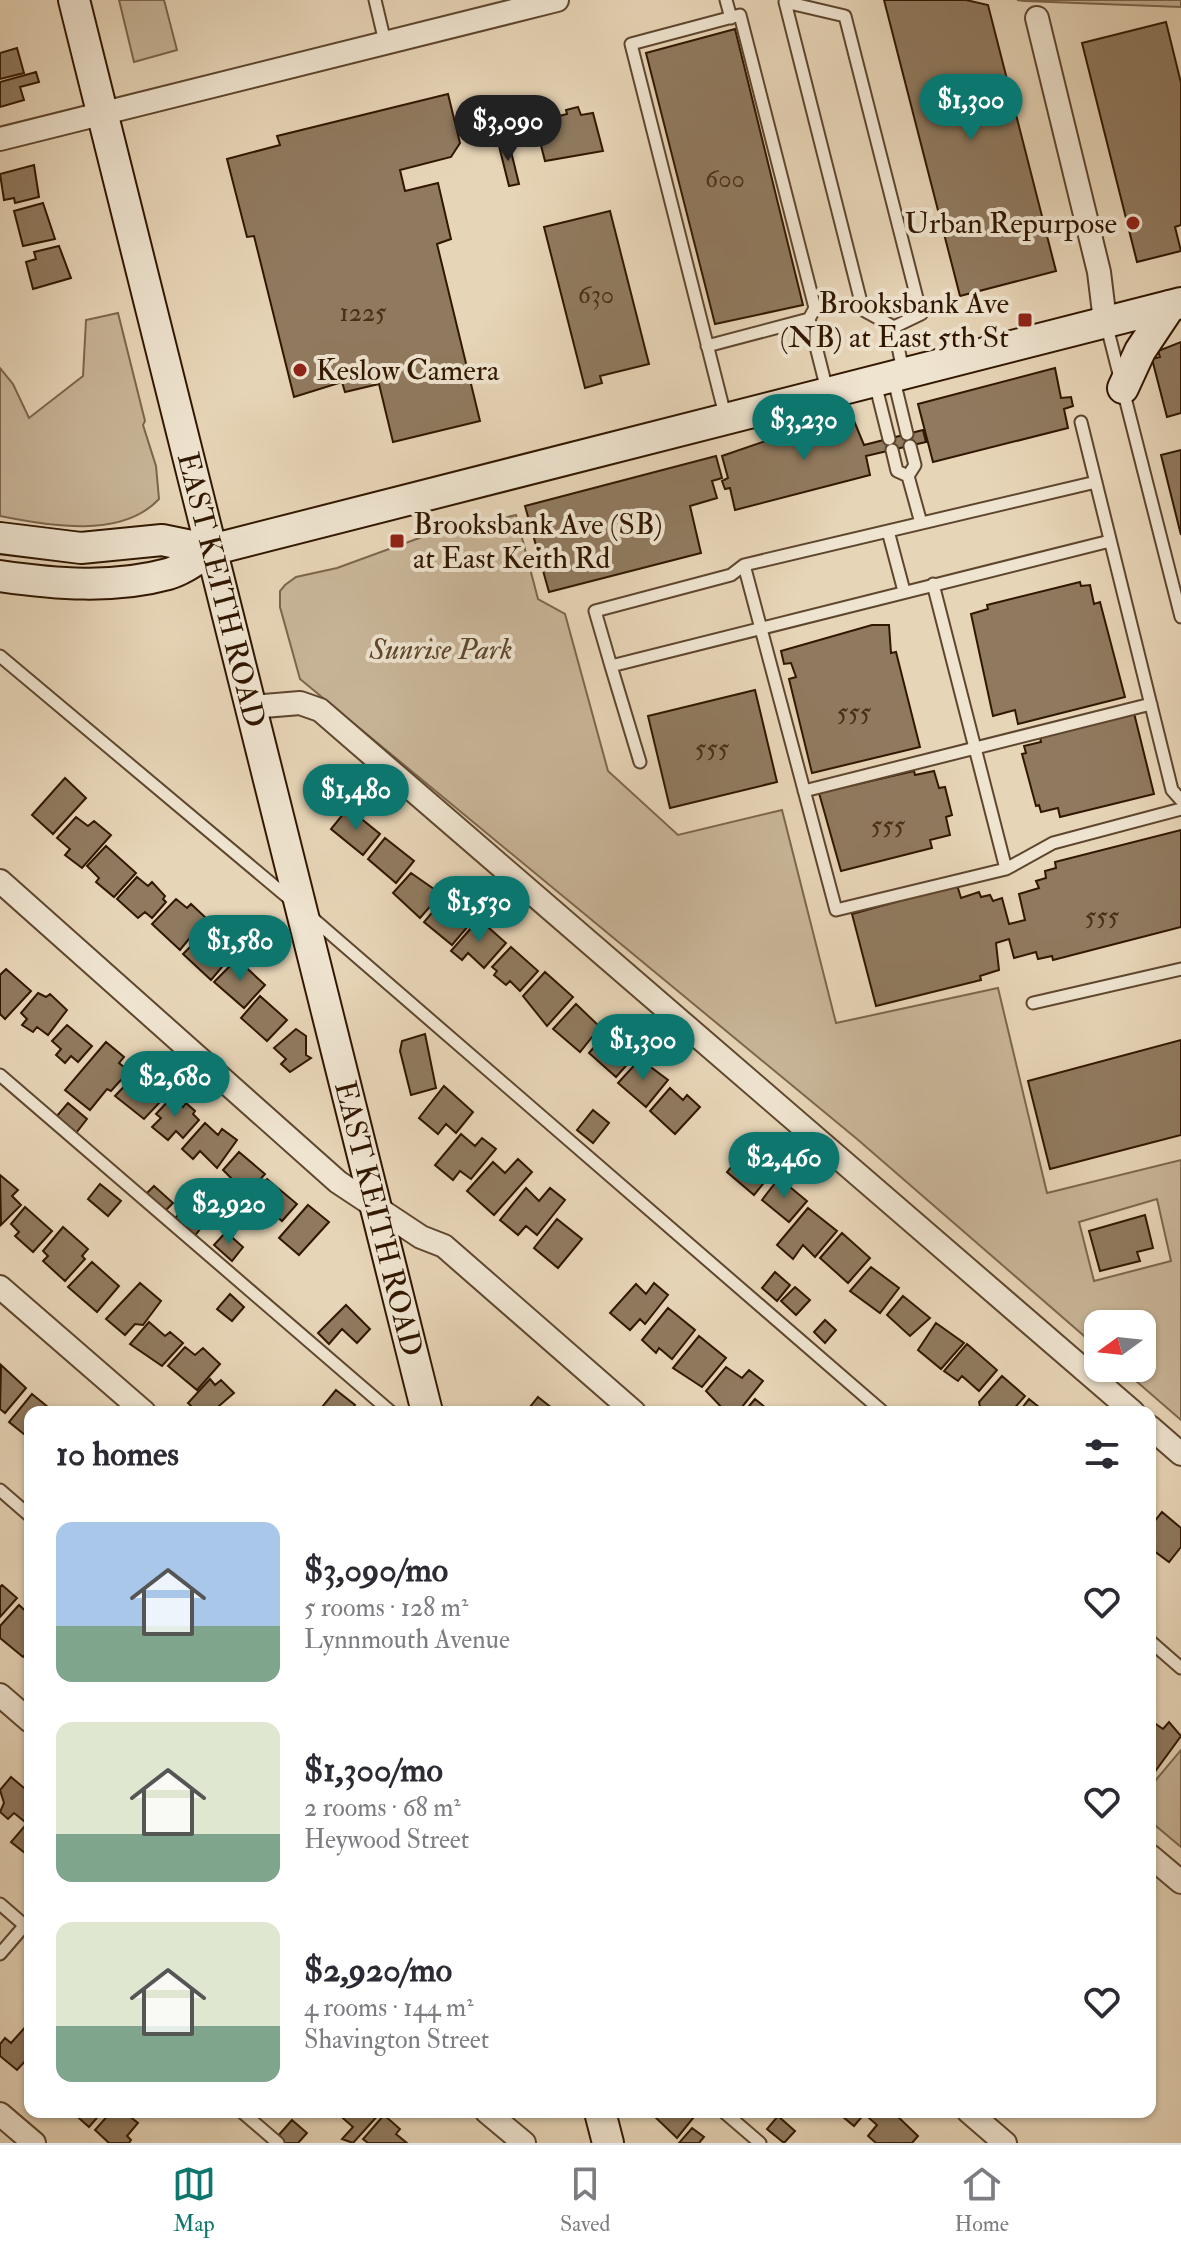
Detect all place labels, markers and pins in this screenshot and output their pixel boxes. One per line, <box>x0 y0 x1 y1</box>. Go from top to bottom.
pin: $1,300 <box>906 74 1036 142</box>
pin: $3,090 <box>443 95 573 163</box>
place label: Urban Repurpose <box>905 205 1117 242</box>
marker: Urban Repurpose <box>1124 214 1142 232</box>
place label: Brooksbank Ave (NB) at East 5th St <box>780 285 1009 356</box>
marker: Brooksbank Ave (NB) at East 5th St <box>1016 311 1034 329</box>
place label: Keslow Camera <box>316 352 500 389</box>
marker: Keslow Camera <box>291 361 309 379</box>
pin: $3,230 <box>739 394 869 462</box>
place label: Brooksbank Ave (SB) at East Keith Rd <box>413 506 662 577</box>
marker: Brooksbank Ave (SB) at East Keith Rd <box>388 532 406 550</box>
pin: $1,480 <box>291 764 421 832</box>
pin: $1,530 <box>414 876 544 944</box>
pin: $1,580 <box>175 915 305 983</box>
pin: $1,300 <box>578 1014 708 1082</box>
pin: $2,680 <box>110 1051 240 1119</box>
pin: $2,460 <box>719 1132 849 1200</box>
pin: $2,920 <box>164 1178 294 1246</box>

